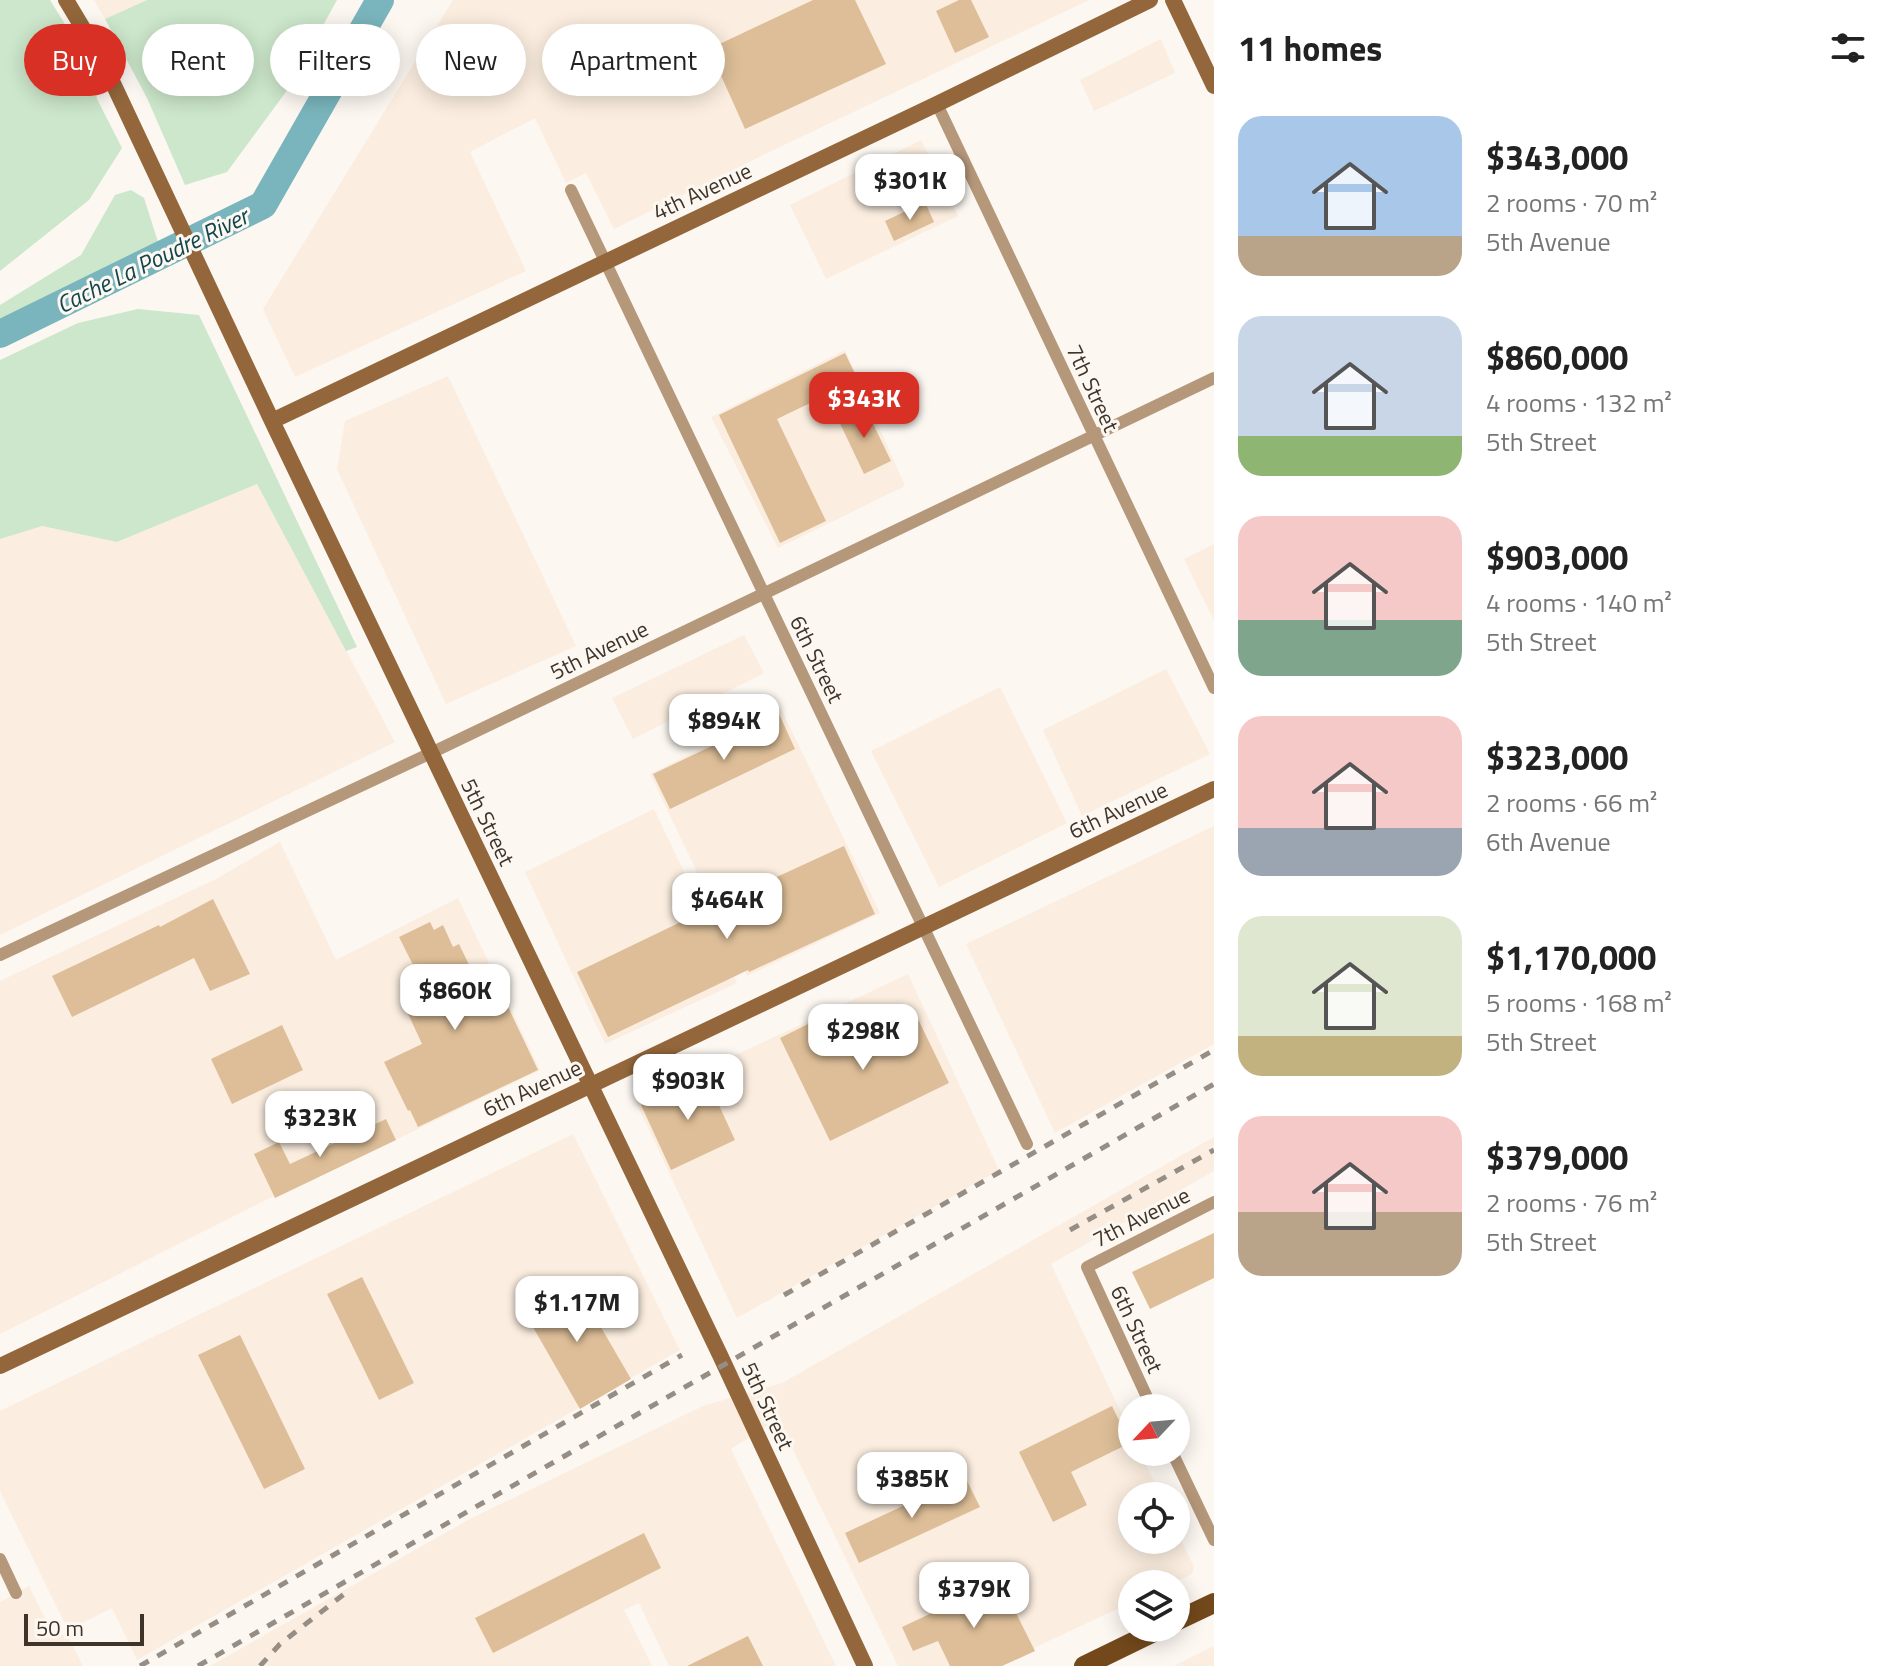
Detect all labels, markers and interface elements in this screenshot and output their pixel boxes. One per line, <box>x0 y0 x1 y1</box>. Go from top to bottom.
text: 11 homes <box>1238 22 1382 74</box>
chip: Buy <box>24 24 126 96</box>
chip: Rent <box>142 24 254 96</box>
chip: Filters <box>270 24 400 96</box>
chip: New <box>416 24 526 96</box>
chip: Apartment <box>542 24 725 96</box>
icon: filters <box>1826 26 1870 70</box>
text: $343,000 <box>1486 131 1628 183</box>
icon: home <box>1302 148 1398 244</box>
street label: 4th Avenue <box>647 153 757 229</box>
pin: $301K <box>854 154 966 222</box>
text: $301K <box>873 160 947 199</box>
text: 2 rooms · 70 m² <box>1486 183 1657 222</box>
water label: Cache La Poudre River <box>50 196 257 322</box>
text: 5th Avenue <box>1486 222 1611 261</box>
text: $860,000 <box>1486 331 1628 383</box>
street label: 7th Street <box>1058 338 1128 438</box>
icon: home <box>1302 348 1398 444</box>
pin: $343K <box>808 372 920 440</box>
text: $343K <box>827 378 901 417</box>
text: 4 rooms · 132 m² <box>1486 383 1672 422</box>
text: 5th Street <box>1486 422 1596 461</box>
text: $903,000 <box>1486 531 1628 583</box>
icon: home <box>1302 548 1398 644</box>
text: 4 rooms · 140 m² <box>1486 583 1672 622</box>
street label: 6th Street <box>781 610 853 709</box>
street label: 5th Avenue <box>544 612 654 688</box>
text: 5th Street <box>1486 622 1596 661</box>
pin: $894K <box>668 694 780 762</box>
text: $894K <box>687 700 761 739</box>
text: $323,000 <box>1486 731 1628 783</box>
icon: home <box>1302 748 1398 844</box>
street label: 6th Avenue <box>1063 772 1173 848</box>
street label: 5th Street <box>452 773 524 872</box>
text: 2 rooms · 66 m² <box>1486 783 1657 822</box>
text: 6th Avenue <box>1486 822 1611 861</box>
pin: $464K <box>671 873 783 941</box>
text: $464K <box>690 879 764 918</box>
text: $1,170,000 <box>1486 931 1656 983</box>
icon: home <box>1302 948 1398 1044</box>
pin: $860K <box>399 964 511 1032</box>
text: $860K <box>418 970 492 1009</box>
text: 5 rooms · 168 m² <box>1486 983 1672 1022</box>
pin: $298K <box>807 1004 919 1072</box>
text: $298K <box>826 1010 900 1049</box>
text: 5th Street <box>1486 1022 1596 1061</box>
street label: 6th Avenue <box>477 1050 587 1126</box>
pin: $903K <box>632 1054 744 1122</box>
text: $903K <box>651 1060 725 1099</box>
pin: $323K <box>264 1091 376 1159</box>
text: $323K <box>283 1097 357 1136</box>
text: $379,000 <box>1486 1131 1628 1183</box>
icon: home <box>1302 1148 1398 1244</box>
street label: 7th Avenue <box>1086 1178 1196 1256</box>
text: 2 rooms · 76 m² <box>1486 1183 1657 1222</box>
text: 5th Street <box>1486 1222 1596 1261</box>
pin: $1.17M <box>512 1276 642 1344</box>
street label: 6th Street <box>1102 1279 1172 1379</box>
text: $1.17M <box>533 1282 621 1321</box>
street label: 5th Street <box>733 1356 803 1456</box>
north arrow <box>1118 1394 1190 1466</box>
map controls <box>1118 1394 1190 1642</box>
pin: $385K <box>856 1452 968 1520</box>
text: $385K <box>875 1458 949 1497</box>
button: locate <box>1118 1482 1190 1554</box>
pin: $379K <box>918 1562 1030 1630</box>
text: $379K <box>937 1568 1011 1607</box>
button: layers <box>1118 1570 1190 1642</box>
scale bar <box>24 1610 144 1646</box>
text: 50 m <box>36 1611 84 1645</box>

